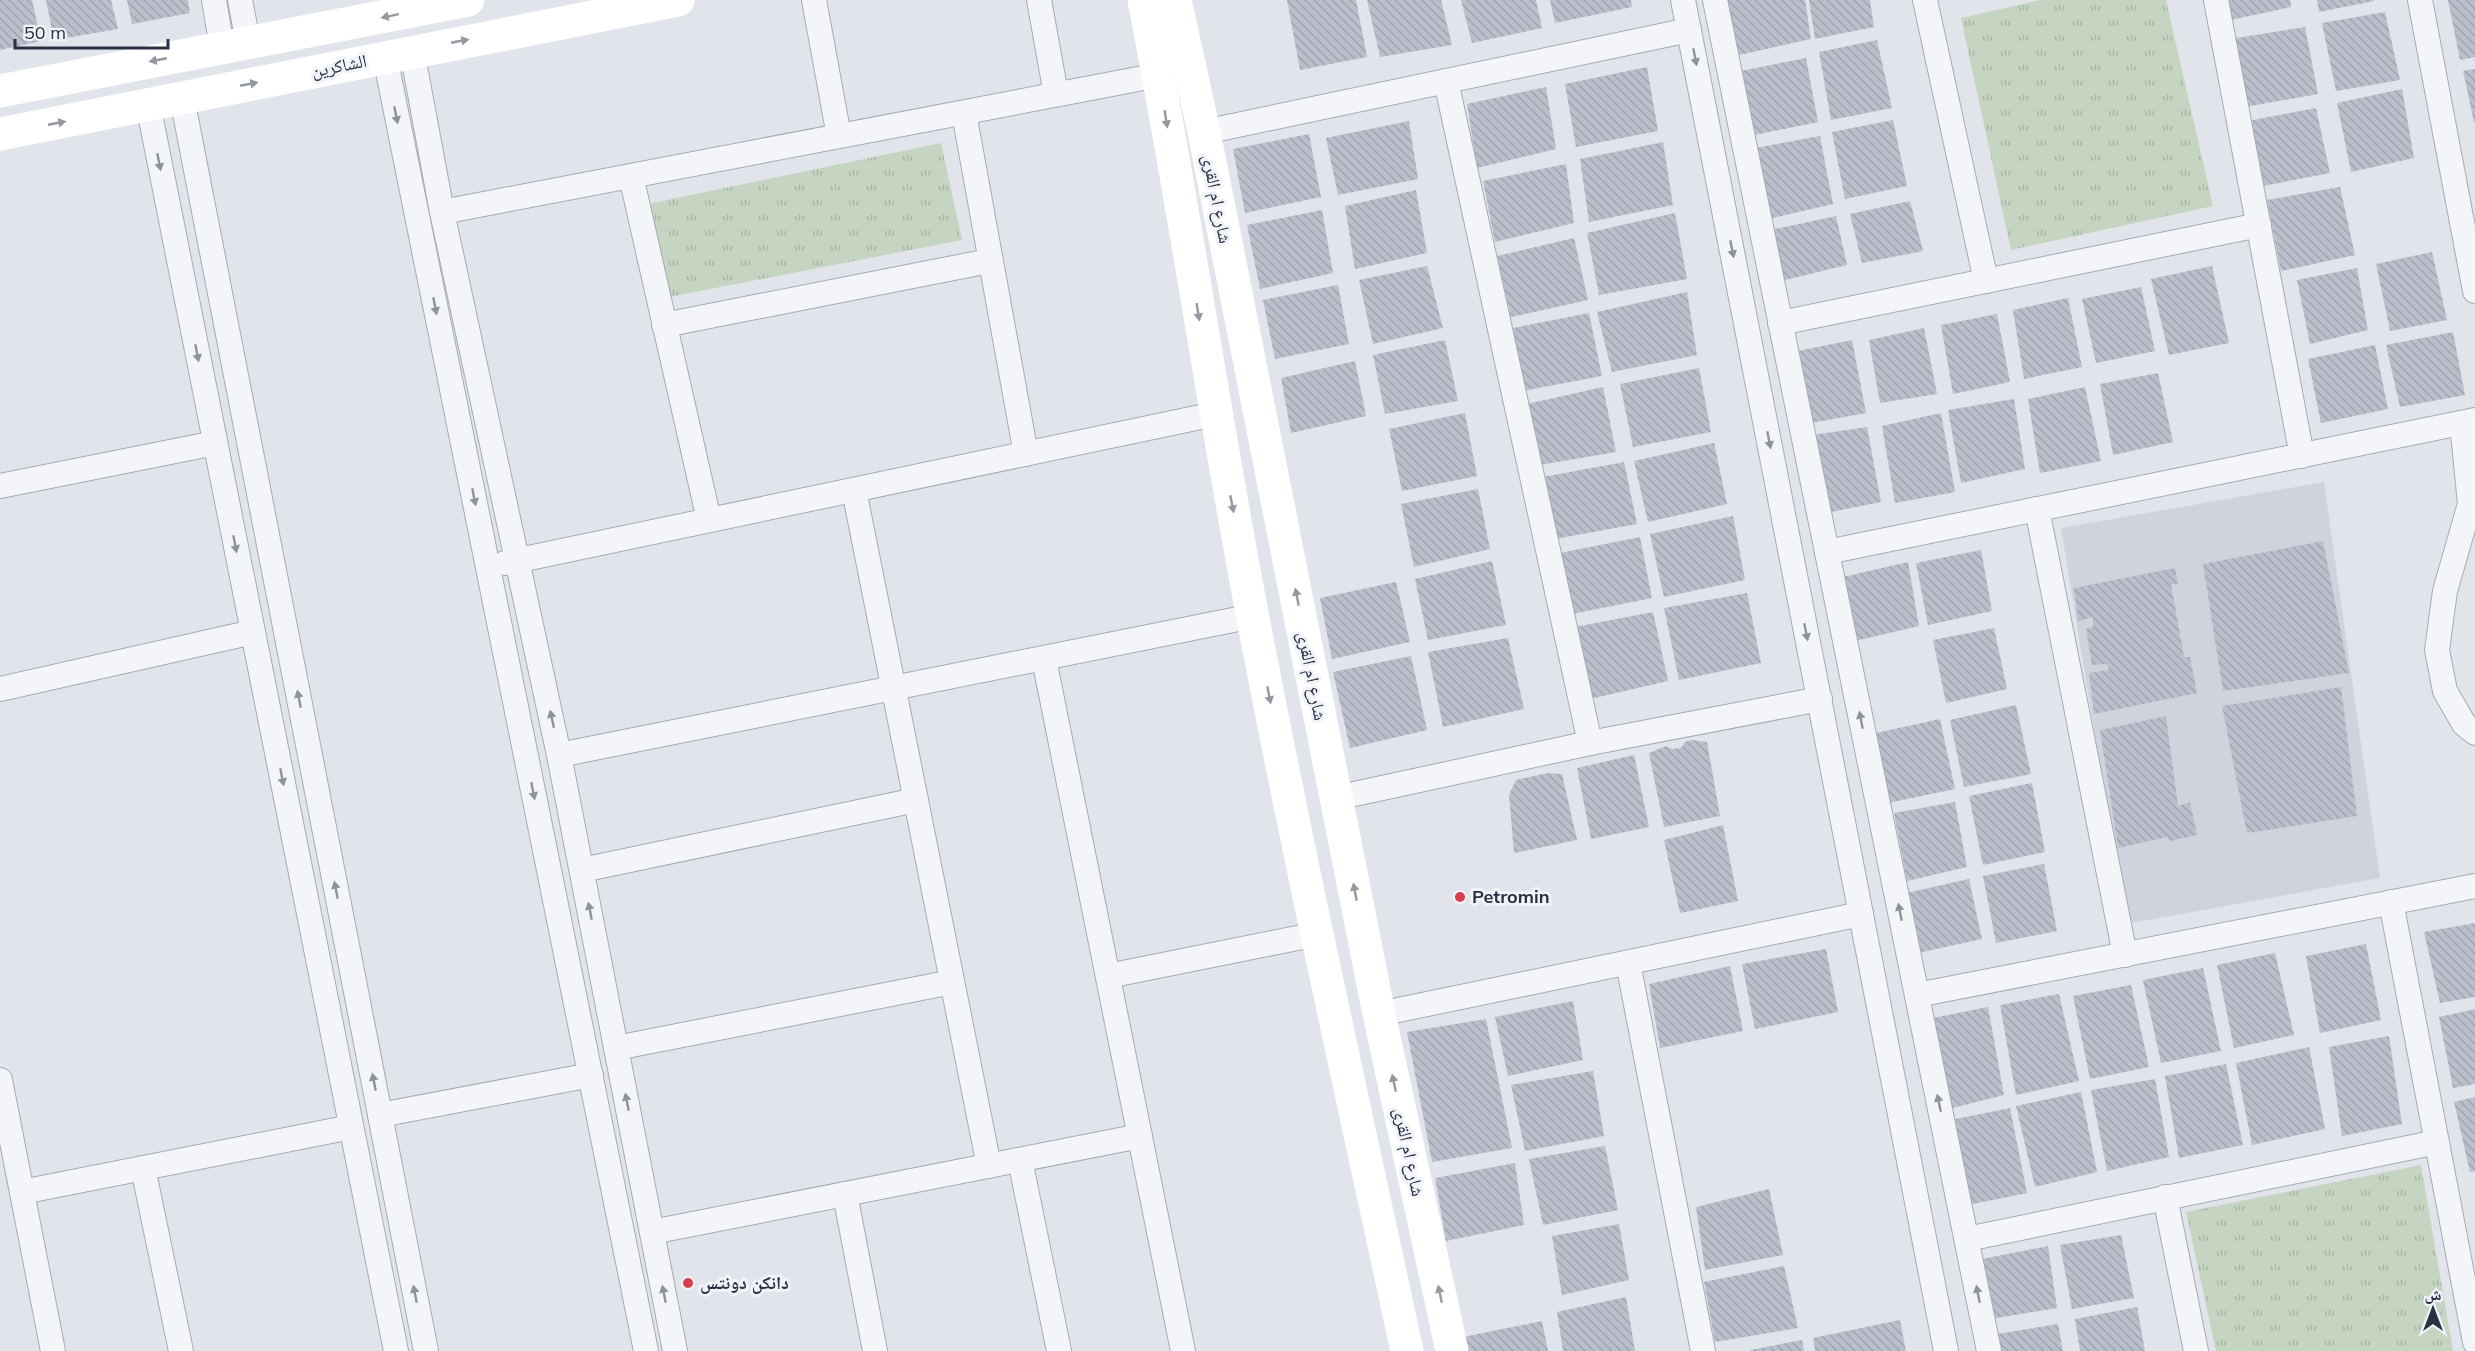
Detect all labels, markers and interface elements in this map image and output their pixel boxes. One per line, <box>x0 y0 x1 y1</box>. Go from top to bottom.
scale bar <box>15 12 168 50</box>
one-way arrow <box>381 12 400 21</box>
text: 50 m <box>24 21 66 44</box>
one-way arrow <box>451 36 470 45</box>
one-way arrow <box>1691 48 1700 67</box>
street label: الشاكرين <box>309 49 369 82</box>
one-way arrow <box>148 56 167 65</box>
one-way arrow <box>239 79 258 88</box>
one-way arrow <box>392 105 401 124</box>
one-way arrow <box>1162 110 1171 129</box>
one-way arrow <box>48 118 67 127</box>
street label: شارع ام القرى <box>1197 152 1237 246</box>
one-way arrow <box>155 153 164 172</box>
one-way arrow <box>1728 240 1737 259</box>
one-way arrow <box>431 296 440 315</box>
one-way arrow <box>1194 302 1203 321</box>
one-way arrow <box>193 344 203 362</box>
one-way arrow <box>1765 431 1774 450</box>
one-way arrow <box>469 488 479 506</box>
one-way arrow <box>1228 495 1237 514</box>
one-way arrow <box>231 535 240 554</box>
one-way arrow <box>1291 588 1301 607</box>
one-way arrow <box>1802 622 1811 641</box>
street label: شارع ام القرى <box>1292 629 1332 723</box>
one-way arrow <box>1265 686 1274 705</box>
one-way arrow <box>294 689 303 708</box>
one-way arrow <box>547 710 556 729</box>
one-way arrow <box>1856 711 1865 730</box>
one-way arrow <box>278 768 287 787</box>
one-way arrow <box>529 782 538 801</box>
one-way arrow <box>331 880 340 899</box>
one-way arrow <box>1350 882 1359 901</box>
place label: Petromin <box>1472 885 1550 908</box>
marker: Petromin <box>1453 890 1467 904</box>
one-way arrow <box>585 901 594 920</box>
one-way arrow <box>1895 902 1904 921</box>
one-way arrow <box>369 1072 378 1091</box>
one-way arrow <box>1389 1073 1398 1092</box>
one-way arrow <box>622 1092 631 1111</box>
one-way arrow <box>1934 1093 1943 1112</box>
street label: شارع ام القرى <box>1388 1105 1430 1199</box>
place label: دانكن دونتس <box>700 1271 789 1294</box>
marker: دانكن دونتس <box>681 1276 695 1290</box>
north arrow <box>2403 1279 2463 1339</box>
one-way arrow <box>410 1284 419 1303</box>
one-way arrow <box>659 1284 668 1303</box>
one-way arrow <box>1435 1284 1444 1303</box>
one-way arrow <box>1973 1284 1982 1303</box>
text: ش <box>2425 1284 2442 1304</box>

